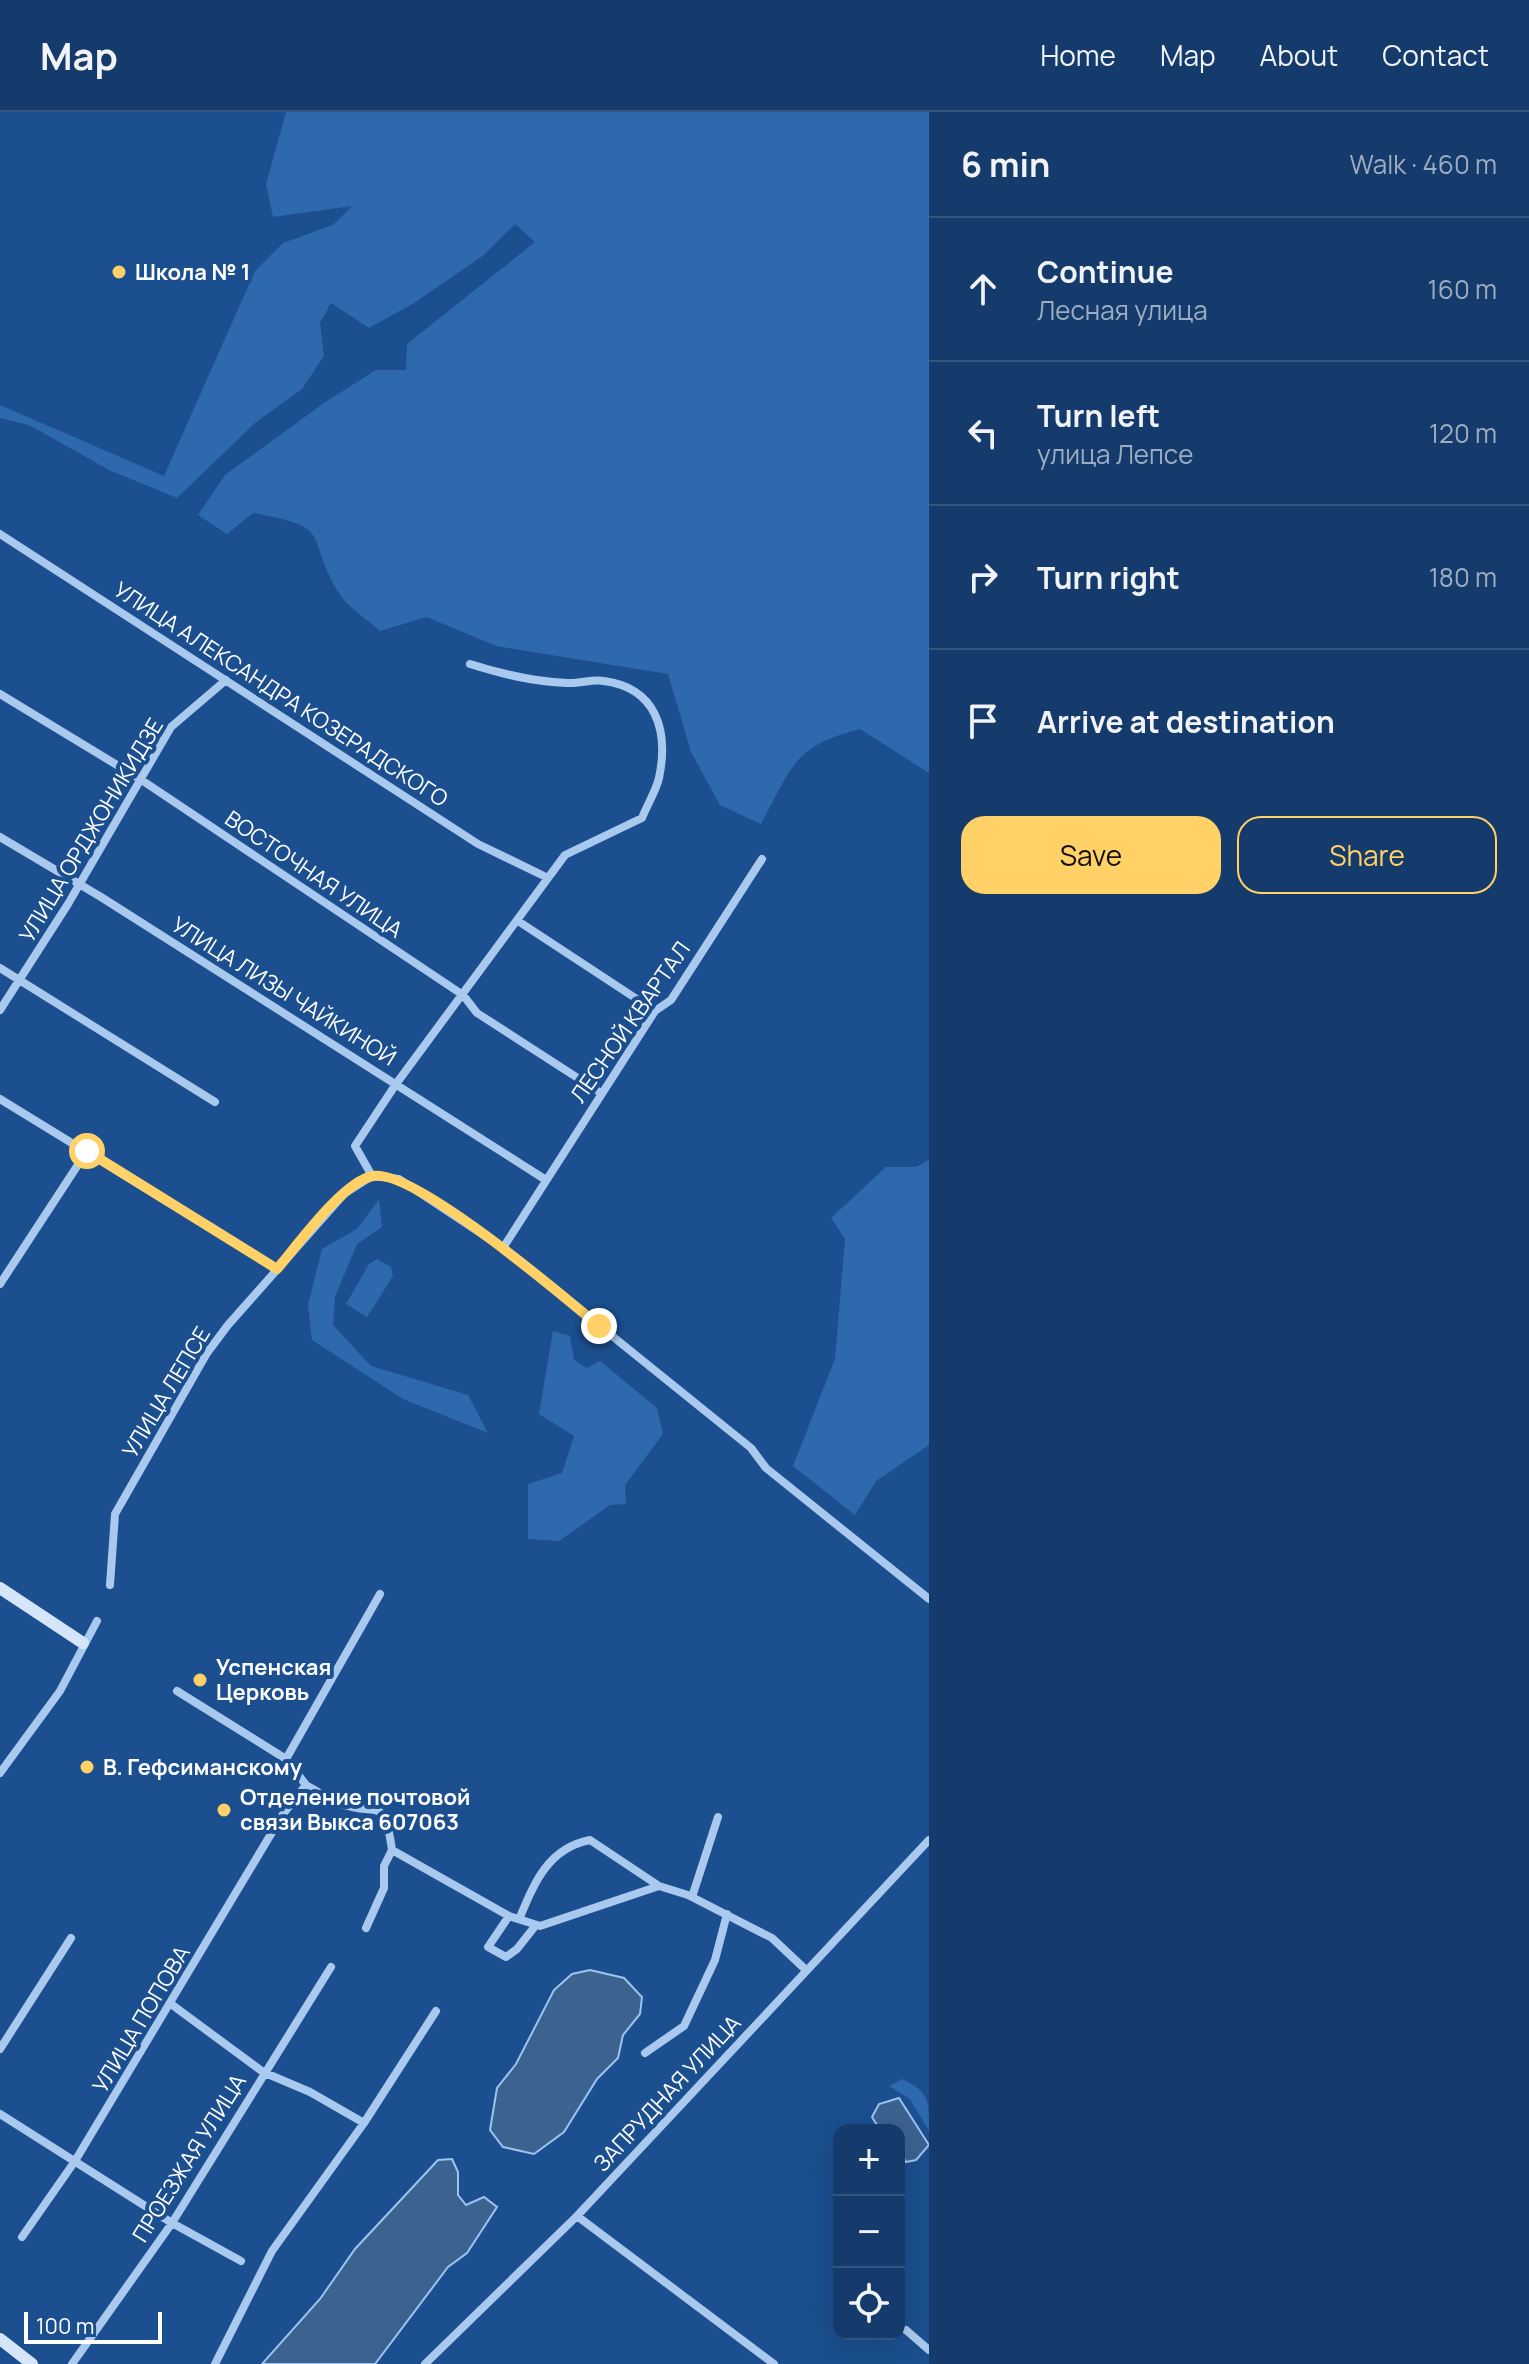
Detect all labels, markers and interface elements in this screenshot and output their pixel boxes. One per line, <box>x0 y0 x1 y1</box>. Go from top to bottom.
text: Map <box>40 29 118 81</box>
text: Home <box>1040 36 1116 74</box>
text: Map <box>1160 36 1216 74</box>
text: About <box>1260 36 1338 74</box>
text: Contact <box>1382 36 1489 74</box>
text: 6 min <box>961 141 1050 187</box>
text: Walk · 460 m <box>1350 146 1497 182</box>
text: Continue <box>1037 251 1173 292</box>
place label: Школа № 1 <box>135 257 250 287</box>
marker: Школа № 1 <box>110 263 128 281</box>
icon: ahead <box>961 267 1005 311</box>
text: 160 m <box>1428 271 1497 307</box>
text: Лесная улица <box>1037 292 1208 328</box>
text: Turn left <box>1037 395 1160 436</box>
icon: left <box>961 411 1005 455</box>
text: 120 m <box>1429 415 1497 451</box>
text: улица Лепсе <box>1037 436 1193 472</box>
icon: right <box>961 555 1005 599</box>
text: Turn right <box>1037 557 1180 598</box>
text: 180 m <box>1429 559 1497 595</box>
street label: УЛИЦА АЛЕКСАНДРА КОЗЕРАДСКОГО <box>108 574 454 814</box>
icon: arrive <box>961 699 1005 743</box>
text: Arrive at destination <box>1037 701 1335 742</box>
street label: УЛИЦА ОРДЖОНИКИДЗЕ <box>12 712 170 948</box>
street label: ВОСТОЧНАЯ УЛИЦА <box>219 803 409 945</box>
button: Save <box>961 816 1221 894</box>
button: Share <box>1237 816 1497 894</box>
street label: УЛИЦА ЛИЗЫ ЧАЙКИНОЙ <box>166 910 402 1072</box>
street label: ЛЕСНОЙ КВАРТАЛ <box>563 936 697 1108</box>
route start <box>69 1133 105 1169</box>
route end <box>581 1308 617 1344</box>
street label: УЛИЦА ЛЕПСЕ <box>115 1321 217 1463</box>
place label: Успенская Церковь <box>216 1652 331 1707</box>
marker: Успенская Церковь <box>191 1671 209 1689</box>
place label: В. Гефсиманскому <box>103 1752 303 1782</box>
marker: В. Гефсиманскому <box>78 1758 96 1776</box>
place label: Отделение почтовой связи Выкса 607063 <box>240 1782 470 1837</box>
marker: Отделение почтовой связи Выкса 607063 <box>215 1801 233 1819</box>
street label: УЛИЦА ПОПОВА <box>85 1940 197 2098</box>
street label: ЗАПРУДНАЯ УЛИЦА <box>587 2008 747 2178</box>
street label: ПРОЕЗЖАЯ УЛИЦА <box>125 2068 253 2248</box>
map controls <box>833 2124 905 2340</box>
button: + <box>833 2124 905 2196</box>
button: − <box>833 2196 905 2268</box>
button: locate <box>833 2268 905 2340</box>
scale bar <box>24 2308 162 2344</box>
text: 100 m <box>36 2311 94 2341</box>

